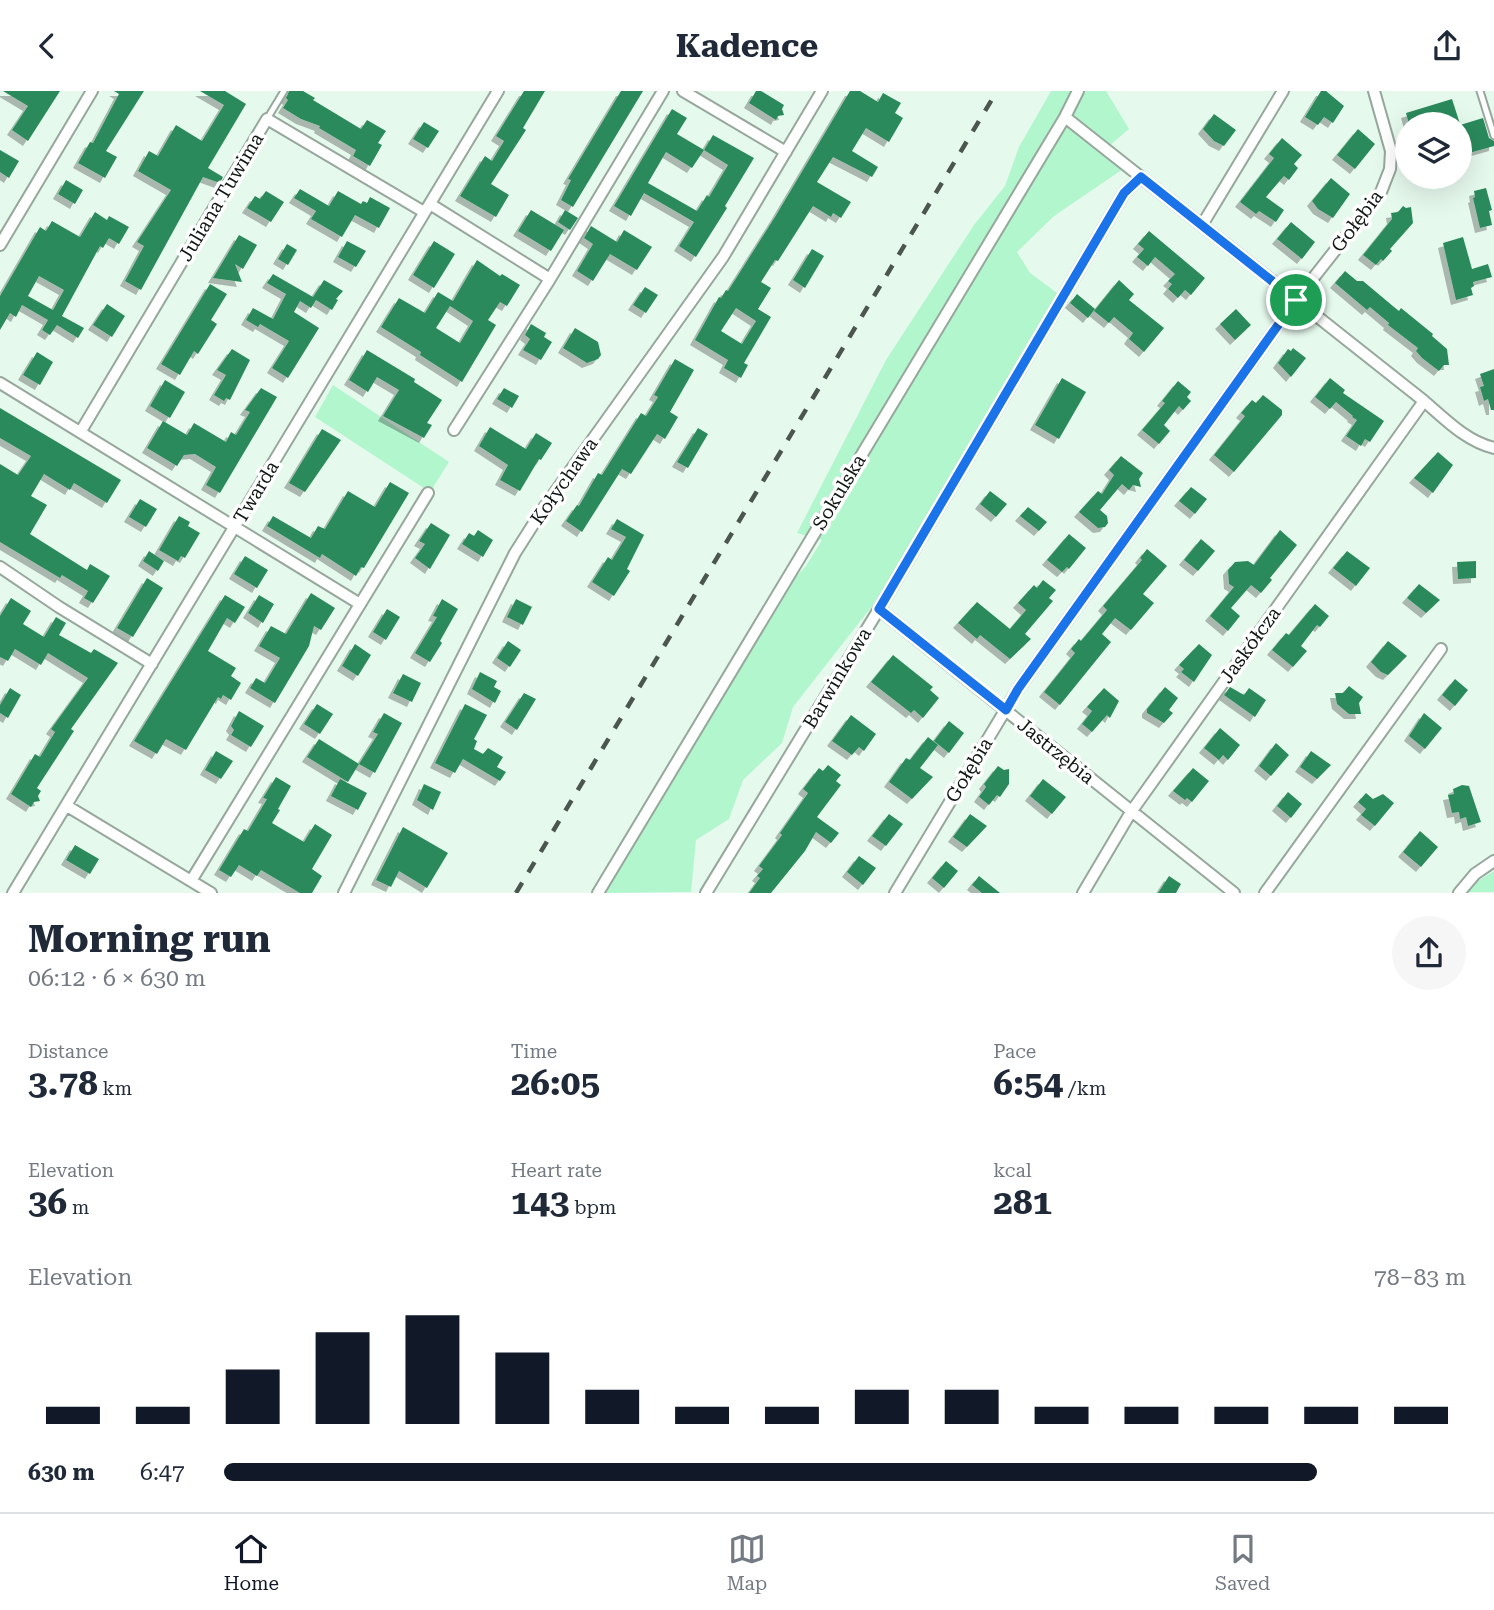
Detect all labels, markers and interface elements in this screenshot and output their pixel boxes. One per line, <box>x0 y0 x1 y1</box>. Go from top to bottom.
icon: back <box>28 27 66 65</box>
text: Kadence <box>676 27 818 65</box>
icon: share <box>1428 27 1466 65</box>
map controls <box>1395 112 1472 189</box>
button: layers <box>1395 112 1472 189</box>
street label: Juliana Tuwima <box>174 128 269 265</box>
street label: Gołębia <box>1326 185 1388 257</box>
pin <box>1266 270 1326 330</box>
icon: arrive <box>1277 281 1315 319</box>
street label: Kołychawa <box>526 432 603 529</box>
street label: Sokulska <box>807 449 871 534</box>
street label: Twarda <box>228 456 284 527</box>
street label: Jaskółcza <box>1215 602 1286 688</box>
street label: Barwinkowa <box>798 623 876 733</box>
street label: Jastrzębia <box>1013 713 1100 789</box>
street label: Gołębia <box>941 733 998 807</box>
button: share <box>1392 916 1466 990</box>
text: Morning run <box>28 917 271 961</box>
text: 06:12 · 6 × 630 m <box>28 965 206 992</box>
text: Distance <box>28 1040 108 1063</box>
text: Time <box>511 1040 557 1063</box>
text: Pace <box>993 1040 1036 1063</box>
text: 3.78 <box>28 1063 98 1104</box>
text: 26:05 <box>511 1063 600 1104</box>
text: 6:54 <box>993 1063 1063 1104</box>
text: km <box>98 1077 132 1100</box>
text: /km <box>1063 1077 1106 1100</box>
text: Elevation <box>28 1159 114 1182</box>
text: Heart rate <box>511 1159 602 1182</box>
text: kcal <box>993 1159 1032 1182</box>
text: 36 <box>28 1182 67 1223</box>
text: 143 <box>511 1182 569 1223</box>
text: 281 <box>993 1182 1052 1223</box>
text: m <box>67 1196 89 1219</box>
text: bpm <box>569 1196 616 1219</box>
text: Elevation <box>28 1264 132 1291</box>
text: 78–83 m <box>1374 1264 1466 1291</box>
text: 630 m <box>28 1459 95 1486</box>
text: 6:47 <box>140 1459 185 1486</box>
tab: Home <box>224 1530 279 1595</box>
tab: Map <box>727 1530 767 1595</box>
tab: Saved <box>1215 1530 1270 1595</box>

